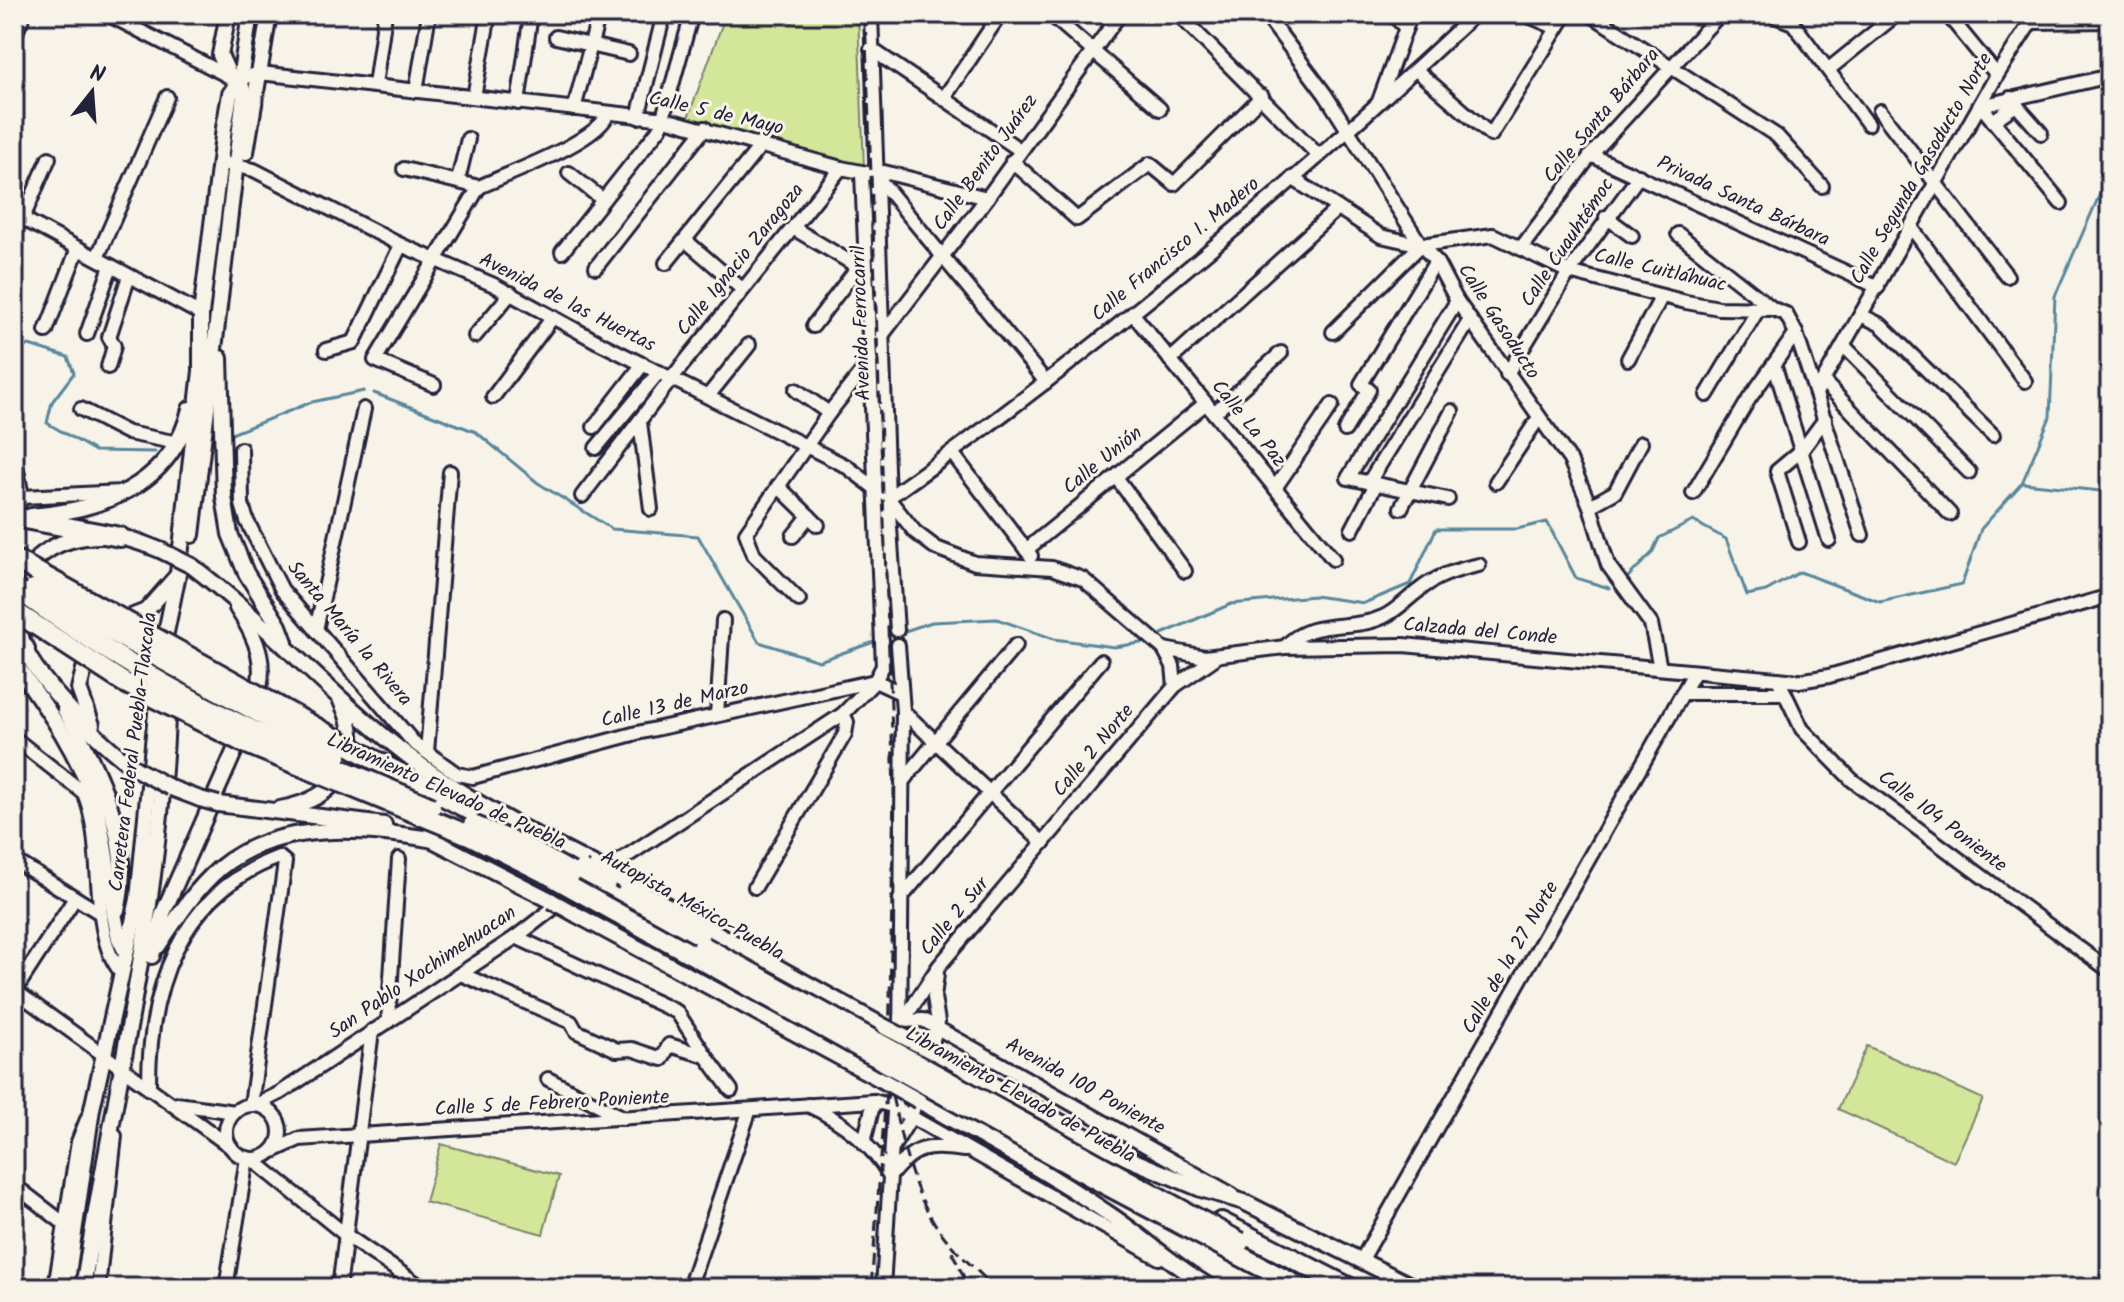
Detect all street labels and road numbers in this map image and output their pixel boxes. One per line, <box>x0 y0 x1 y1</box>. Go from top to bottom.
street label: Calle Santa Bárbara <box>1536 41 1668 191</box>
street label: Calle Segunda Gasoducto Norte <box>1842 47 2002 291</box>
street label: Calle 5 de Mayo <box>645 83 787 145</box>
street label: Calle Benito Juárez <box>925 87 1047 238</box>
street label: Privada Santa Bárbara <box>1651 148 1835 256</box>
street label: Calle Francisco I. Madero <box>1084 170 1268 330</box>
street label: Calle Cuauhtémoc <box>1513 172 1623 314</box>
street label: Calle Ignacio Zaragoza <box>669 176 813 344</box>
street label: Calle Cuitláhuac <box>1591 240 1730 302</box>
street label: Avenida de las Huertas <box>473 245 661 362</box>
street label: Avenida Ferrocarril <box>843 245 881 401</box>
street label: Calle Gasoducto <box>1448 258 1548 386</box>
street label: Calle La Paz <box>1202 373 1294 475</box>
street label: Calle Unión <box>1056 419 1150 503</box>
street label: Santa María la Rivera <box>278 554 420 714</box>
street label: Calzada del Conde <box>1402 609 1558 655</box>
street label: Carretera Federal Puebla-Tlaxcala <box>101 610 167 894</box>
street label: Calle 13 de Marzo <box>598 672 752 738</box>
street label: Calle 2 Norte <box>1045 697 1143 805</box>
street label: Libramiento Elevado de Puebla <box>321 725 571 859</box>
street label: Calle 104 Poniente <box>1870 763 2014 881</box>
street label: Autopista México-Puebla <box>594 842 790 970</box>
street label: Calle 2 Sur <box>912 869 999 964</box>
street label: Calle de la 27 Norte <box>1454 875 1568 1041</box>
street label: San Pablo Xochimehuacan <box>322 898 524 1048</box>
street label: Libramiento Elevado de Puebla <box>899 1019 1141 1173</box>
street label: Avenida 100 Poniente <box>999 1030 1171 1144</box>
street label: Calle 5 de Febrero Poniente <box>434 1082 670 1126</box>

